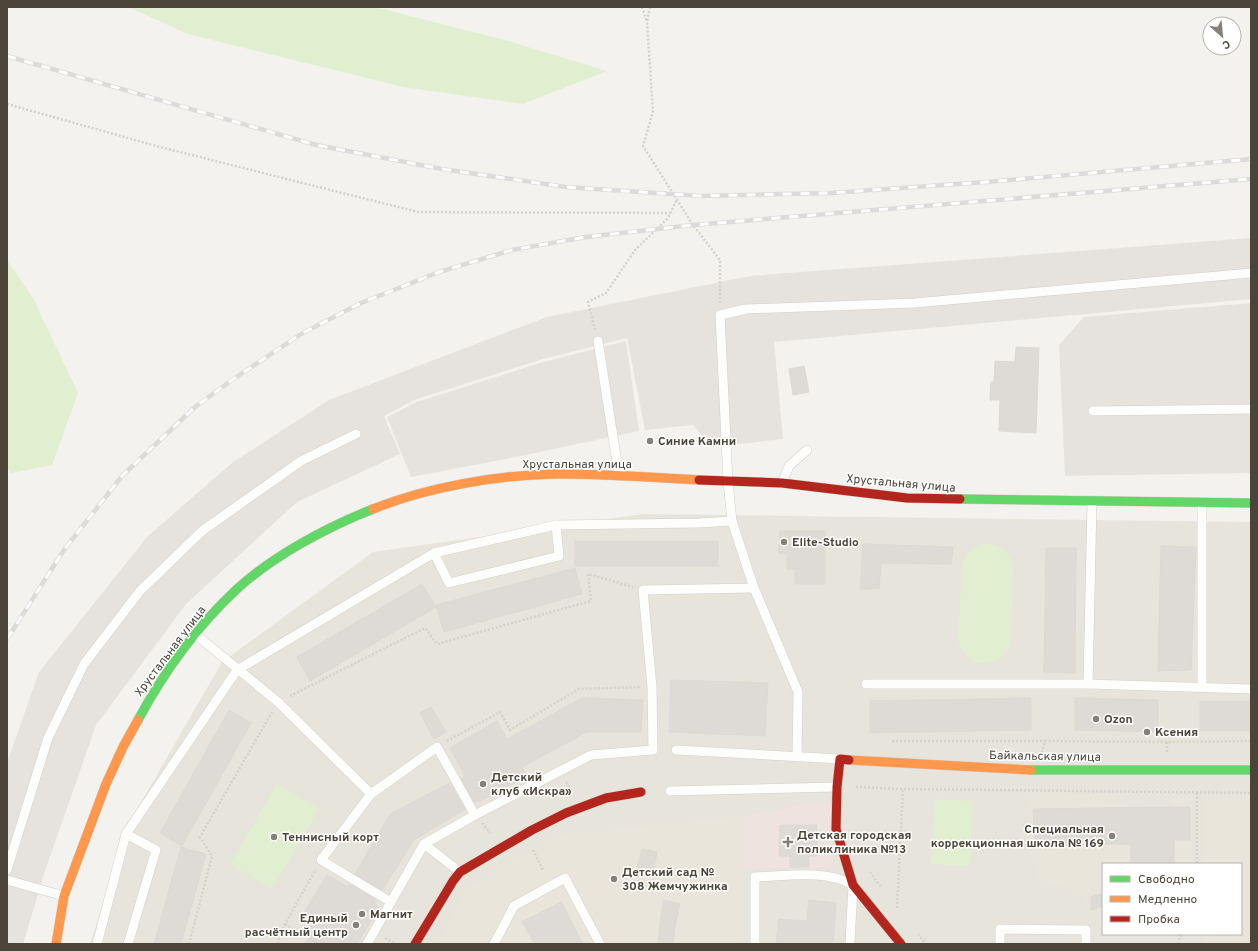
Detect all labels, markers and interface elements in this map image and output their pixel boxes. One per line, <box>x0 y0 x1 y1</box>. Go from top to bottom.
north arrow <box>1202 16 1242 56</box>
text: С <box>1220 36 1232 52</box>
place label: Синие Камни <box>658 434 736 450</box>
marker: Синие Камни <box>645 436 655 446</box>
street label: Хрустальная улица <box>522 457 632 473</box>
street label: Хрустальная улица <box>846 471 956 497</box>
place label: Elite-Studio <box>792 535 859 551</box>
marker: Elite-Studio <box>779 537 789 547</box>
street label: Хрустальная улица <box>131 603 210 700</box>
place label: Ozon <box>1104 712 1133 728</box>
marker: Ozon <box>1091 714 1101 724</box>
place label: Ксения <box>1155 725 1198 741</box>
marker: Ксения <box>1142 727 1152 737</box>
street label: Байкальская улица <box>989 748 1101 766</box>
place label: Детский клуб «Искра» <box>491 770 572 800</box>
marker: Детский клуб «Искра» <box>478 779 488 789</box>
place label: Специальная коррекционная школа № 169 <box>931 822 1104 852</box>
place label: Детская городская поликлиника №13 <box>797 828 911 858</box>
place label: Теннисный корт <box>282 830 379 846</box>
marker: Специальная коррекционная школа № 169 <box>1107 831 1117 841</box>
marker: Теннисный корт <box>269 832 279 842</box>
marker: Детская городская поликлиника №13 <box>782 836 794 848</box>
legend <box>1102 863 1242 935</box>
place label: Детский сад № 308 Жемчужинка <box>622 865 728 895</box>
text: Свободно <box>1138 872 1195 888</box>
marker: Детский сад № 308 Жемчужинка <box>609 874 619 884</box>
text: Медленно <box>1138 892 1198 908</box>
place label: Магнит <box>370 907 413 923</box>
marker: Магнит <box>357 909 367 919</box>
place label: Единый расчётный центр <box>245 911 348 941</box>
text: Пробка <box>1138 912 1180 928</box>
marker: Единый расчётный центр <box>351 920 361 930</box>

